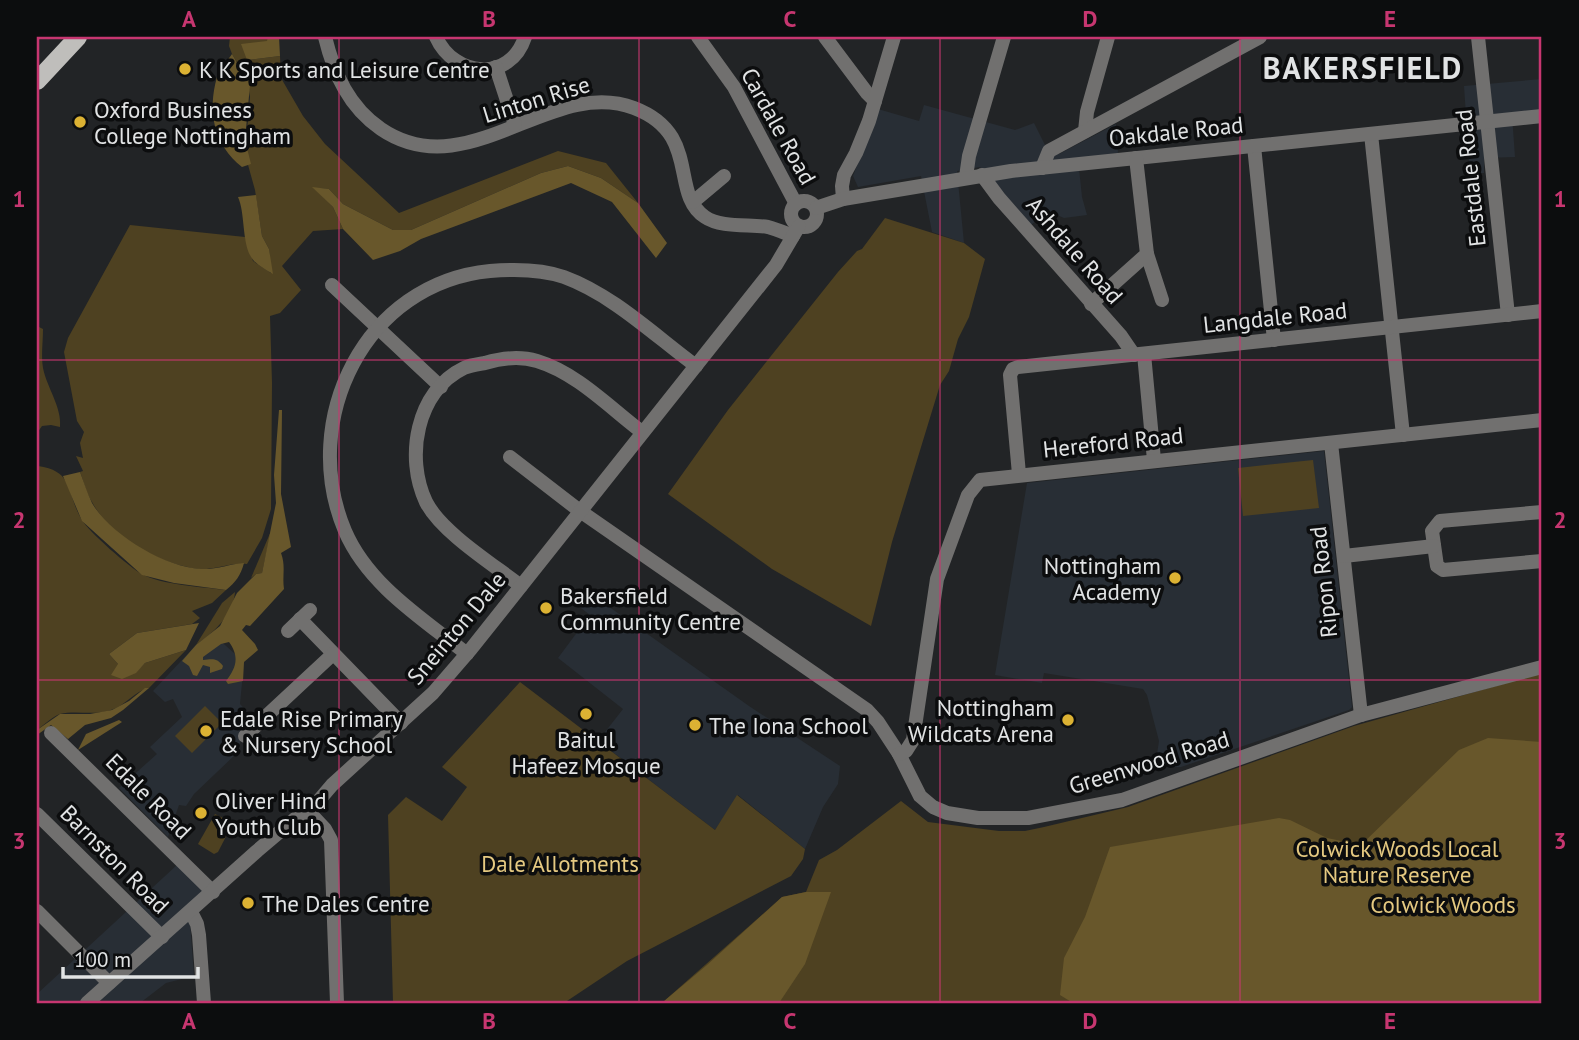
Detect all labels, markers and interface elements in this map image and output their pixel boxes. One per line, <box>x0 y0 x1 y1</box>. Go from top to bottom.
text: A <box>182 4 196 33</box>
text: B <box>482 4 496 33</box>
text: C <box>784 4 797 33</box>
text: D <box>1083 4 1097 33</box>
text: E <box>1384 4 1396 33</box>
district label: BAKERSFIELD <box>1263 48 1463 87</box>
place label: K K Sports and Leisure Centre <box>199 55 490 84</box>
marker: K K Sports and Leisure Centre <box>177 61 193 77</box>
street label: Cardale Road <box>735 63 823 189</box>
street label: Linton Rise <box>479 69 593 129</box>
place label: Oxford Business College Nottingham <box>94 95 291 150</box>
street label: Eastdale Road <box>1448 108 1492 248</box>
street label: Oakdale Road <box>1107 110 1245 152</box>
marker: Oxford Business College Nottingham <box>72 114 88 130</box>
text: 1 <box>12 184 26 213</box>
text: 1 <box>1553 184 1567 213</box>
street label: Ashdale Road <box>1021 190 1129 310</box>
street label: Langdale Road <box>1201 295 1349 339</box>
street label: Hereford Road <box>1041 420 1185 464</box>
text: 2 <box>12 505 26 534</box>
text: 2 <box>1553 505 1567 534</box>
street label: Ripon Road <box>1303 525 1343 639</box>
place label: Nottingham Academy <box>1044 551 1161 606</box>
street label: Sneinton Dale <box>400 566 512 690</box>
marker: Nottingham Academy <box>1167 570 1183 586</box>
place label: Bakersfield Community Centre <box>560 581 741 636</box>
marker: Bakersfield Community Centre <box>538 600 554 616</box>
place label: Nottingham Wildcats Arena <box>908 693 1054 748</box>
place label: Edale Rise Primary & Nursery School <box>220 704 403 759</box>
marker: Baitul Hafeez Mosque <box>578 706 594 722</box>
place label: The Iona School <box>709 711 868 740</box>
marker: Nottingham Wildcats Arena <box>1060 712 1076 728</box>
marker: The Iona School <box>687 717 703 733</box>
marker: Edale Rise Primary & Nursery School <box>198 723 214 739</box>
street label: Greenwood Road <box>1065 724 1233 800</box>
place label: Baitul Hafeez Mosque <box>511 725 661 780</box>
street label: Edale Road <box>100 747 198 845</box>
place label: Oliver Hind Youth Club <box>215 786 327 841</box>
street label: Barnston Road <box>54 798 176 920</box>
marker: Oliver Hind Youth Club <box>193 805 209 821</box>
text: 3 <box>12 826 26 855</box>
text: 3 <box>1553 826 1567 855</box>
park label: Colwick Woods Local Nature Reserve <box>1295 834 1499 889</box>
park label: Dale Allotments <box>481 849 639 878</box>
place label: The Dales Centre <box>262 889 430 918</box>
park label: Colwick Woods <box>1370 890 1516 919</box>
marker: The Dales Centre <box>240 895 256 911</box>
scale bar <box>63 935 198 979</box>
text: 100 m <box>74 946 131 973</box>
text: A <box>182 1006 196 1035</box>
text: B <box>482 1006 496 1035</box>
text: C <box>784 1006 797 1035</box>
text: D <box>1083 1006 1097 1035</box>
text: E <box>1384 1006 1396 1035</box>

